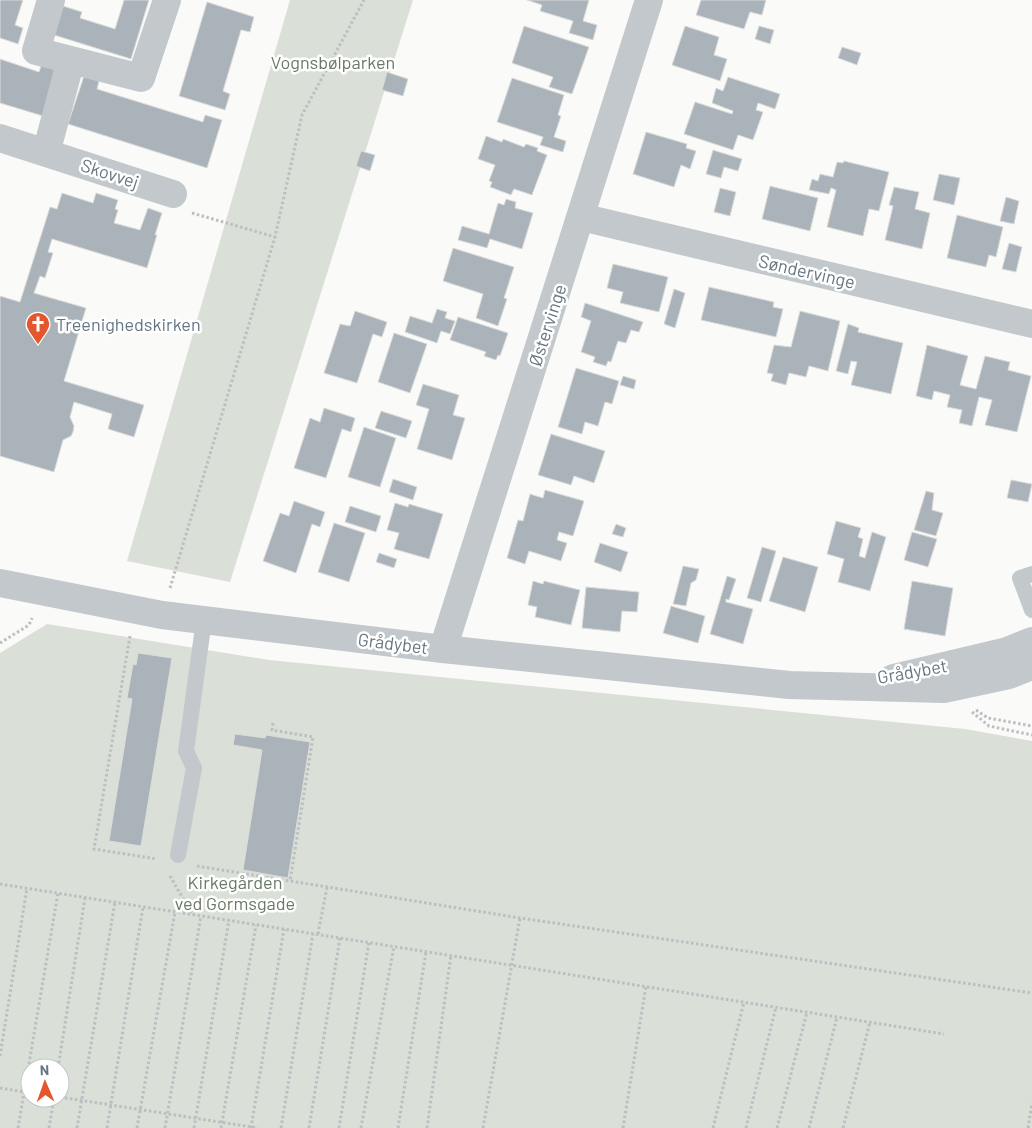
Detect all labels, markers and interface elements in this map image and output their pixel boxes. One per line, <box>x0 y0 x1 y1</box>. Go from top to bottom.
park label: Vognsbølparken <box>271 51 395 73</box>
street label: Skovvej <box>78 153 142 193</box>
street label: Søndervinge <box>757 249 857 293</box>
street label: Østervinge <box>523 281 571 369</box>
church icon: Treenighedskirken <box>25 311 51 345</box>
place label: Treenighedskirken <box>56 313 201 335</box>
street label: Grådybet <box>357 628 429 658</box>
street label: Grådybet <box>875 654 949 688</box>
park label: Kirkegården ved Gormsgade <box>175 871 295 914</box>
north arrow <box>20 1058 70 1108</box>
text: N <box>40 1061 49 1078</box>

